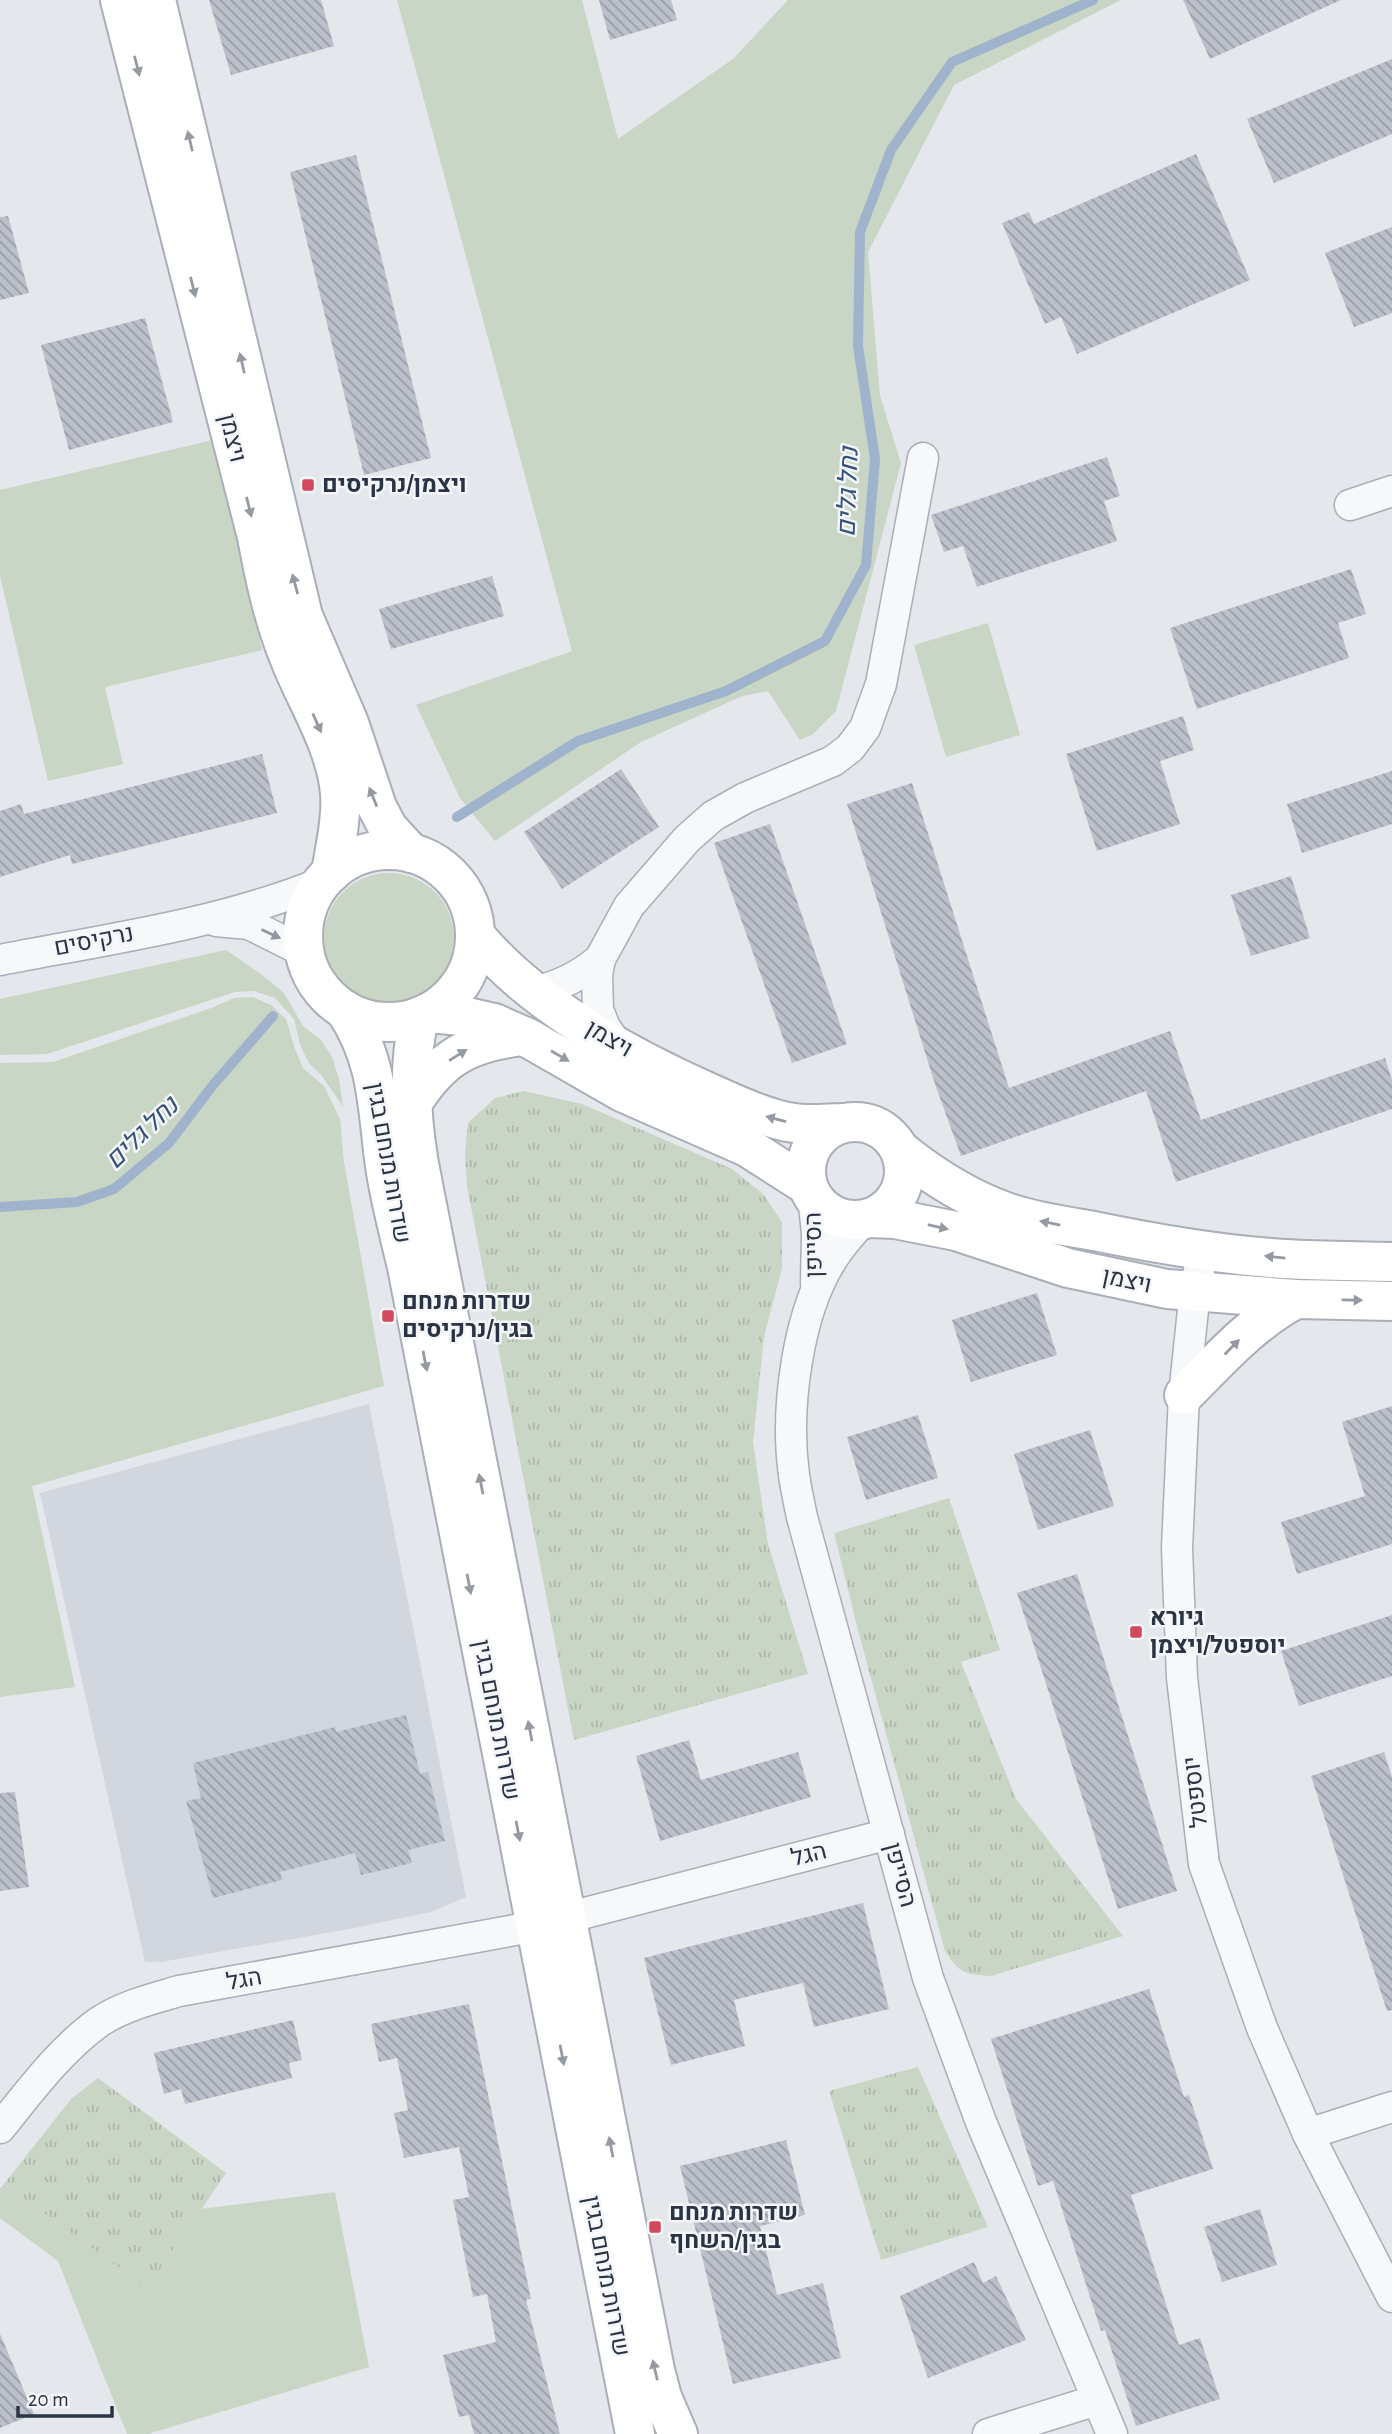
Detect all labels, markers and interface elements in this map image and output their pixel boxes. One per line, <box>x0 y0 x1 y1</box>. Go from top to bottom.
one-way arrow <box>132 55 143 77</box>
one-way arrow <box>184 130 195 152</box>
one-way arrow <box>188 276 199 298</box>
one-way arrow <box>237 351 248 373</box>
street label: ויצמן <box>214 411 250 465</box>
water label: נחל גלים <box>833 445 863 538</box>
place label: ויצמן/נרקיסים <box>322 473 467 497</box>
marker: ויצמן/נרקיסים <box>300 477 316 493</box>
one-way arrow <box>244 496 255 518</box>
one-way arrow <box>289 573 300 595</box>
one-way arrow <box>312 713 323 734</box>
one-way arrow <box>367 787 379 807</box>
street label: נרקיסים <box>52 922 136 960</box>
one-way arrow <box>261 929 281 940</box>
street label: ויצמן <box>582 1016 636 1062</box>
one-way arrow <box>448 1048 467 1061</box>
one-way arrow <box>550 1050 570 1062</box>
street label: שדרות מנחם בגין <box>362 1081 414 1245</box>
water label: נחל גלים <box>101 1091 185 1174</box>
one-way arrow <box>764 1113 786 1124</box>
street label: הסייפן <box>801 1212 827 1278</box>
one-way arrow <box>1039 1217 1061 1228</box>
one-way arrow <box>927 1221 949 1232</box>
one-way arrow <box>1264 1252 1286 1263</box>
street label: ויצמן <box>1100 1264 1154 1298</box>
place label: שדרות מנחם בגין/נרקיסים <box>402 1290 533 1342</box>
one-way arrow <box>1341 1294 1363 1306</box>
marker: שדרות מנחם בגין/נרקיסים <box>380 1308 396 1324</box>
one-way arrow <box>1223 1339 1240 1355</box>
one-way arrow <box>420 1350 431 1372</box>
one-way arrow <box>476 1473 487 1495</box>
one-way arrow <box>464 1573 475 1595</box>
place label: גיורא יוספטל/ויצמן <box>1150 1606 1286 1658</box>
marker: גיורא יוספטל/ויצמן <box>1128 1624 1144 1640</box>
street label: שדרות מנחם בגין <box>469 1638 523 1802</box>
one-way arrow <box>524 1720 535 1742</box>
street label: יוספטל <box>1180 1755 1212 1829</box>
one-way arrow <box>513 1820 524 1842</box>
street label: הגל <box>789 1839 829 1871</box>
street label: הסייפן <box>880 1840 920 1910</box>
street label: הגל <box>224 1965 264 1995</box>
one-way arrow <box>557 2044 568 2066</box>
one-way arrow <box>605 2136 616 2158</box>
street label: שדרות מנחם בגין <box>579 2194 633 2358</box>
place label: שדרות מנחם בגין/השחף <box>669 2201 798 2253</box>
marker: שדרות מנחם בגין/השחף <box>647 2219 663 2235</box>
one-way arrow <box>649 2359 660 2381</box>
scale bar <box>18 2374 112 2418</box>
text: 20 m <box>28 2389 69 2410</box>

